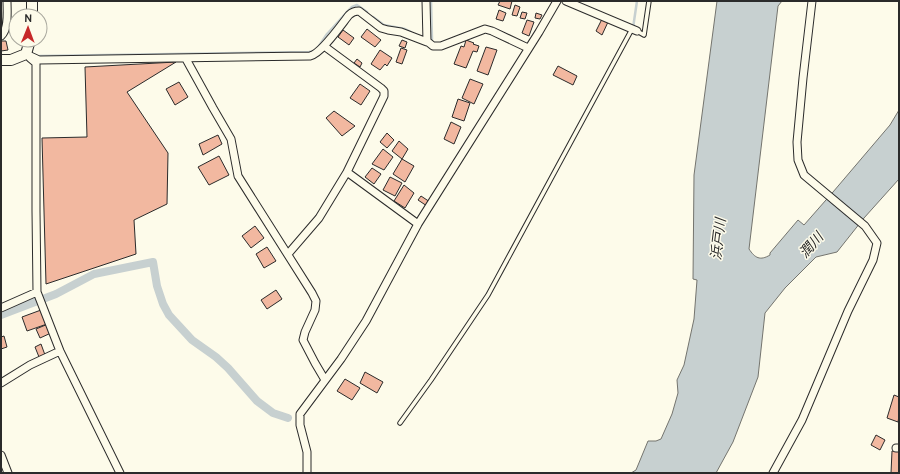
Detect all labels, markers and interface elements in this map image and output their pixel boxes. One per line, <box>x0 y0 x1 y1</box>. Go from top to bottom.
north arrow <box>8 8 48 48</box>
text: N <box>24 11 32 25</box>
water label: 浜戸川 <box>707 215 730 261</box>
water label: 潤川 <box>795 227 828 261</box>

